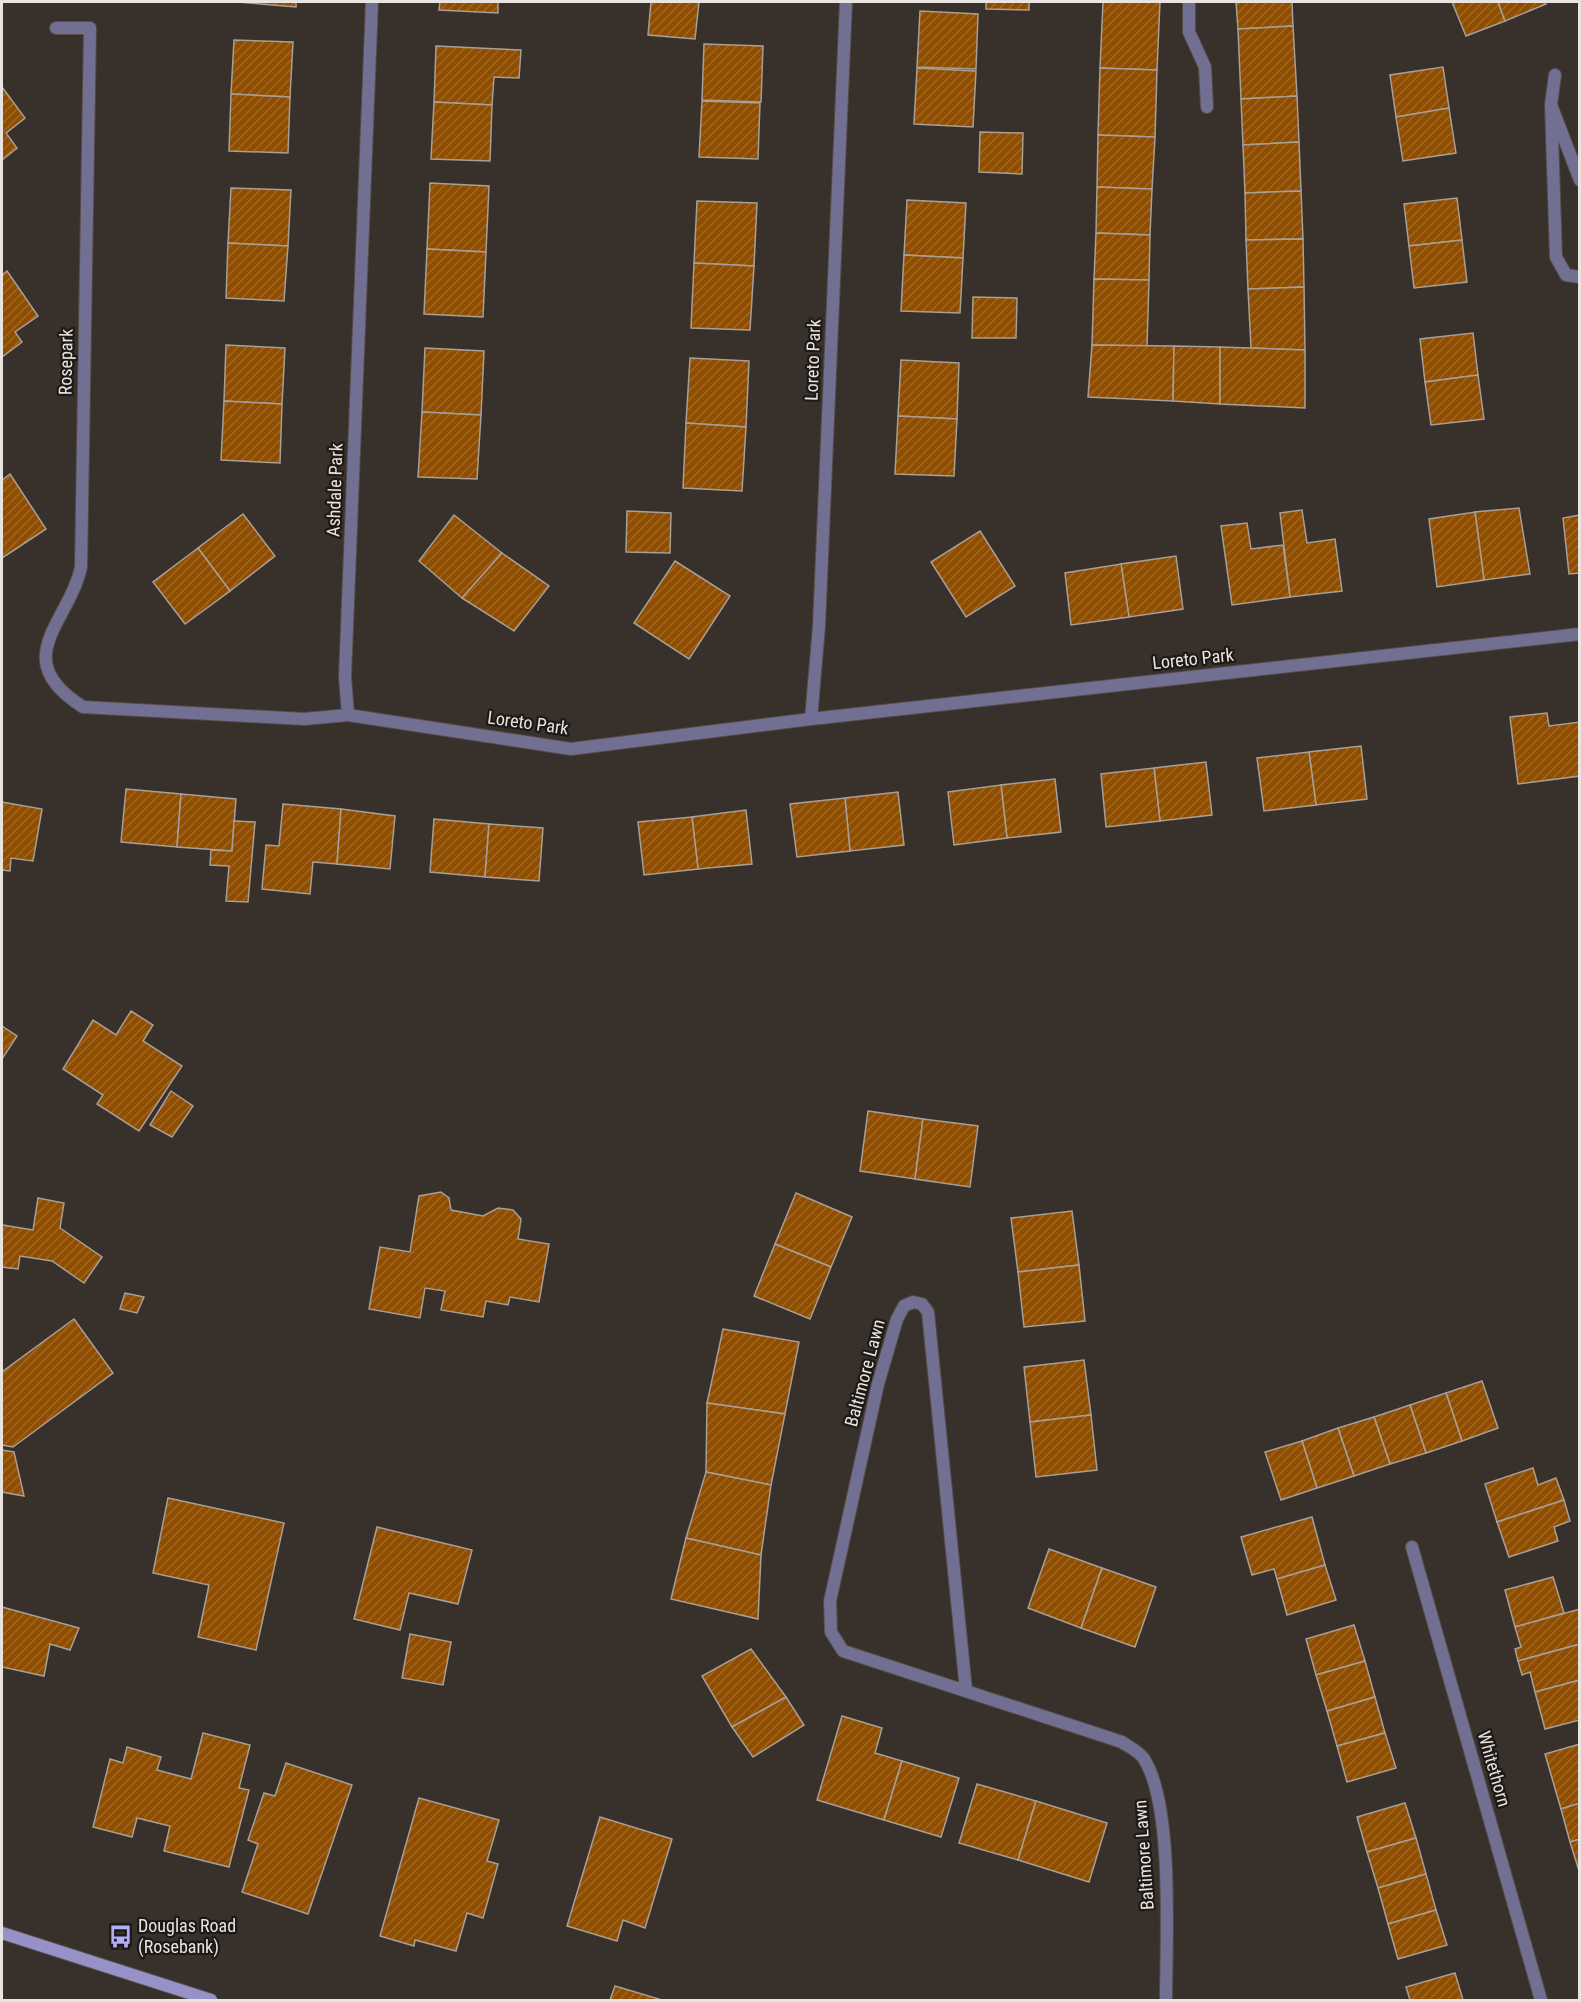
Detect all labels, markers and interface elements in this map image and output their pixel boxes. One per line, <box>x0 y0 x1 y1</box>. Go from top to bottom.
street label: Loreto Park <box>801 319 824 401</box>
street label: Rosepark <box>54 329 77 395</box>
street label: Ashdale Park <box>322 443 347 537</box>
street label: Loreto Park <box>1151 644 1235 673</box>
street label: Loreto Park <box>486 706 570 739</box>
street label: Baltimore Lawn <box>840 1317 889 1429</box>
street label: Whitethorn <box>1474 1729 1515 1809</box>
street label: Baltimore Lawn <box>1129 1799 1158 1911</box>
place label: Douglas Road (Rosebank) <box>138 1915 236 1958</box>
bus stop icon: Douglas Road (Rosebank) <box>107 1923 133 1949</box>

